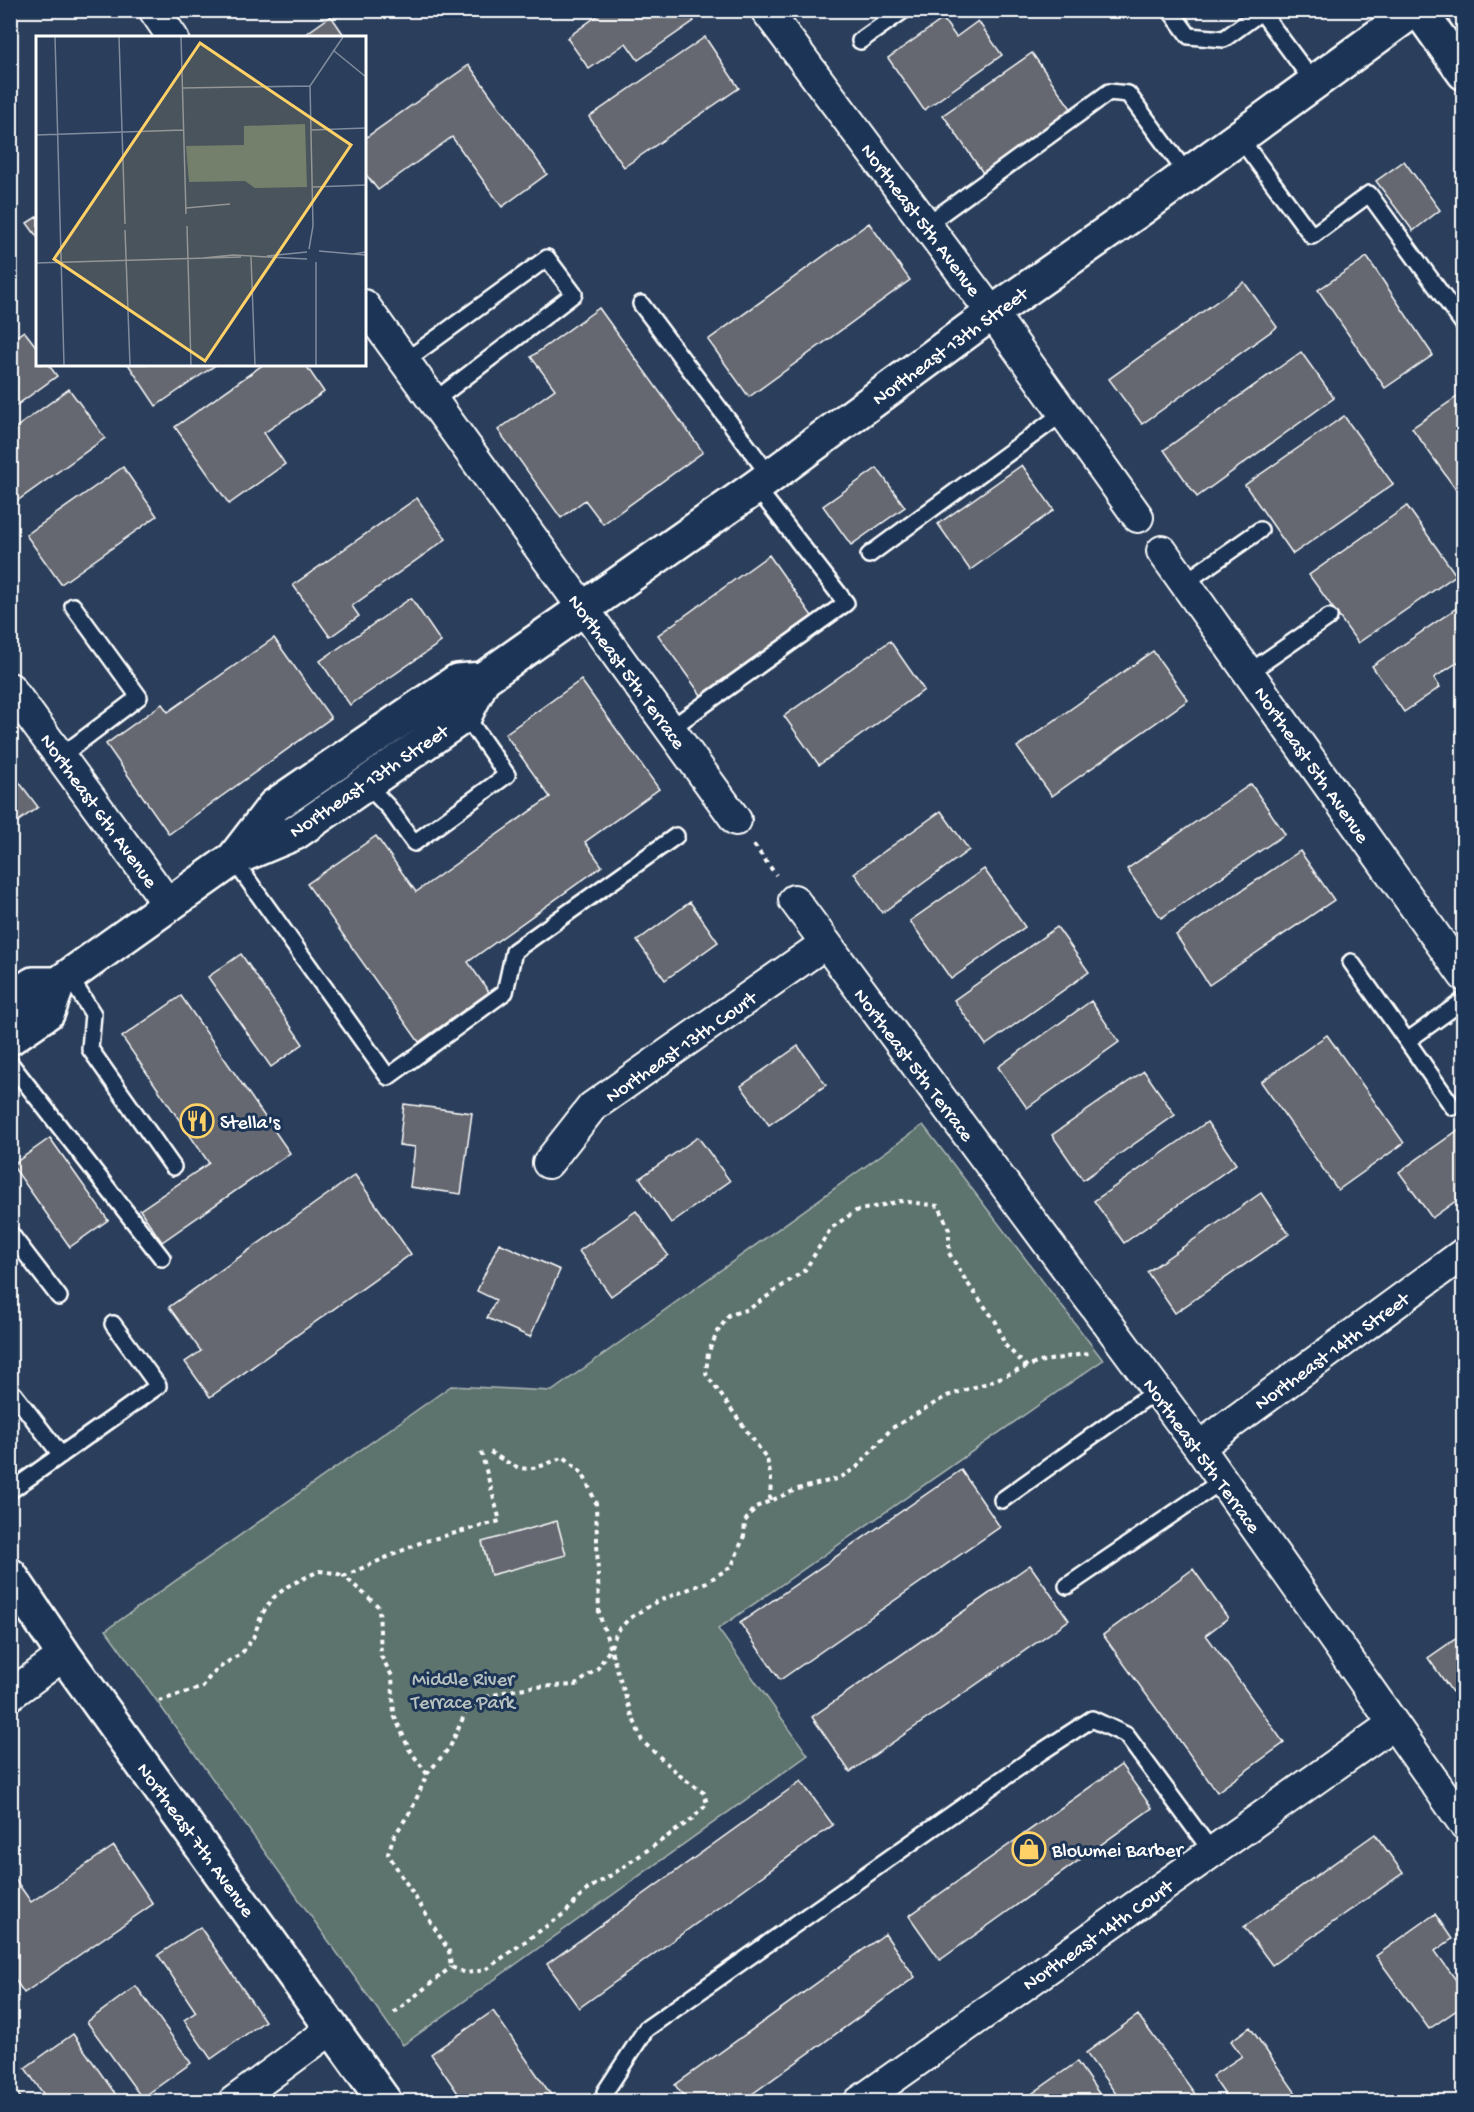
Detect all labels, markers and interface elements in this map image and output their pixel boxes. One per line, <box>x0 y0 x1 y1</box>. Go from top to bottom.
inset map <box>36 36 366 366</box>
street label: Northeast 5th Avenue <box>854 140 985 303</box>
street label: Northeast 13th Street <box>869 283 1035 412</box>
street label: Northeast 5th Terrace <box>561 591 689 755</box>
street label: Northeast 5th Avenue <box>1248 683 1373 849</box>
street label: Northeast 13th Street <box>286 720 455 845</box>
street label: Northeast 6th Avenue <box>33 730 161 894</box>
street label: Northeast 5th Terrace <box>847 985 978 1148</box>
street label: Northeast 13th Court <box>602 987 763 1110</box>
restaurant icon: Stella's <box>179 1103 215 1139</box>
place label: Stella's <box>220 1113 281 1136</box>
street label: Northeast 14th Street <box>1251 1288 1416 1417</box>
street label: Northeast 5th Terrace <box>1136 1375 1264 1539</box>
park label: Middle River Terrace Park <box>410 1670 517 1716</box>
street label: Northeast 7th Avenue <box>130 1759 258 1923</box>
shop icon: Blowmei Barber <box>1011 1831 1047 1867</box>
place label: Blowmei Barber <box>1051 1841 1184 1864</box>
street label: Northeast 14th Court <box>1019 1875 1180 1997</box>

